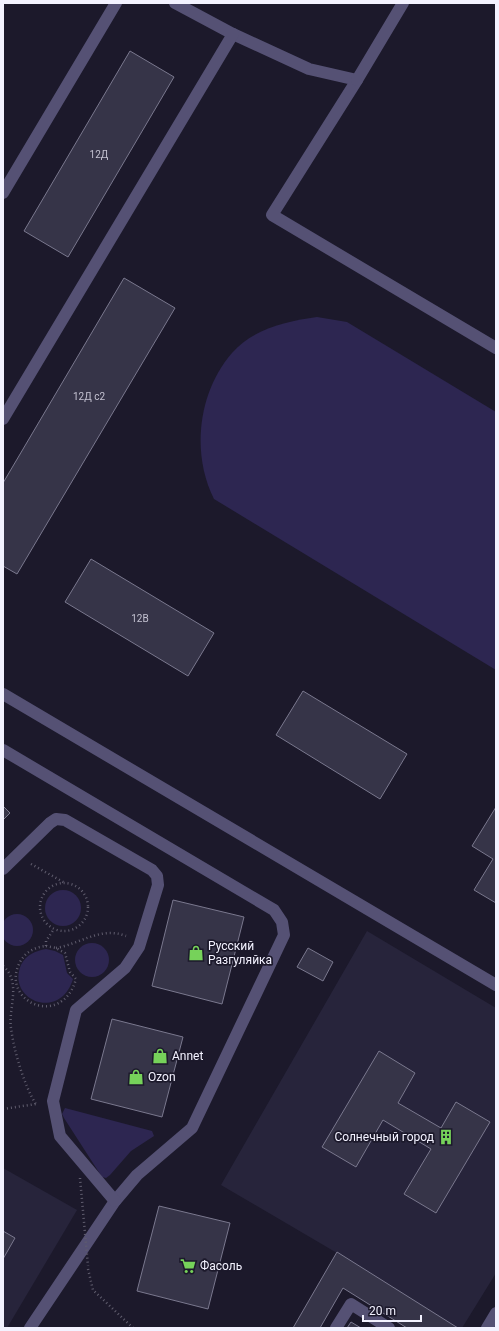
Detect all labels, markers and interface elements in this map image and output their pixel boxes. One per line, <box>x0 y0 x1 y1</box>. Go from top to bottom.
house number: 12Д <box>90 149 109 160</box>
house number: 12Д с2 <box>73 391 105 402</box>
house number: 12В <box>131 613 149 624</box>
place label: Русский Разгуляйка <box>208 939 272 967</box>
shop icon: Русский Разгуляйка <box>187 944 205 962</box>
shop icon: Annet <box>151 1047 169 1065</box>
place label: Annet <box>172 1049 203 1063</box>
shop icon: Ozon <box>127 1068 145 1086</box>
place label: Ozon <box>148 1070 176 1084</box>
building icon: Солнечный город <box>437 1128 455 1146</box>
place label: Солнечный город <box>334 1130 434 1144</box>
supermarket icon: Фасоль <box>179 1257 197 1275</box>
place label: Фасоль <box>200 1259 242 1273</box>
scale bar <box>363 1297 421 1323</box>
text: 20 m <box>369 1304 396 1318</box>

